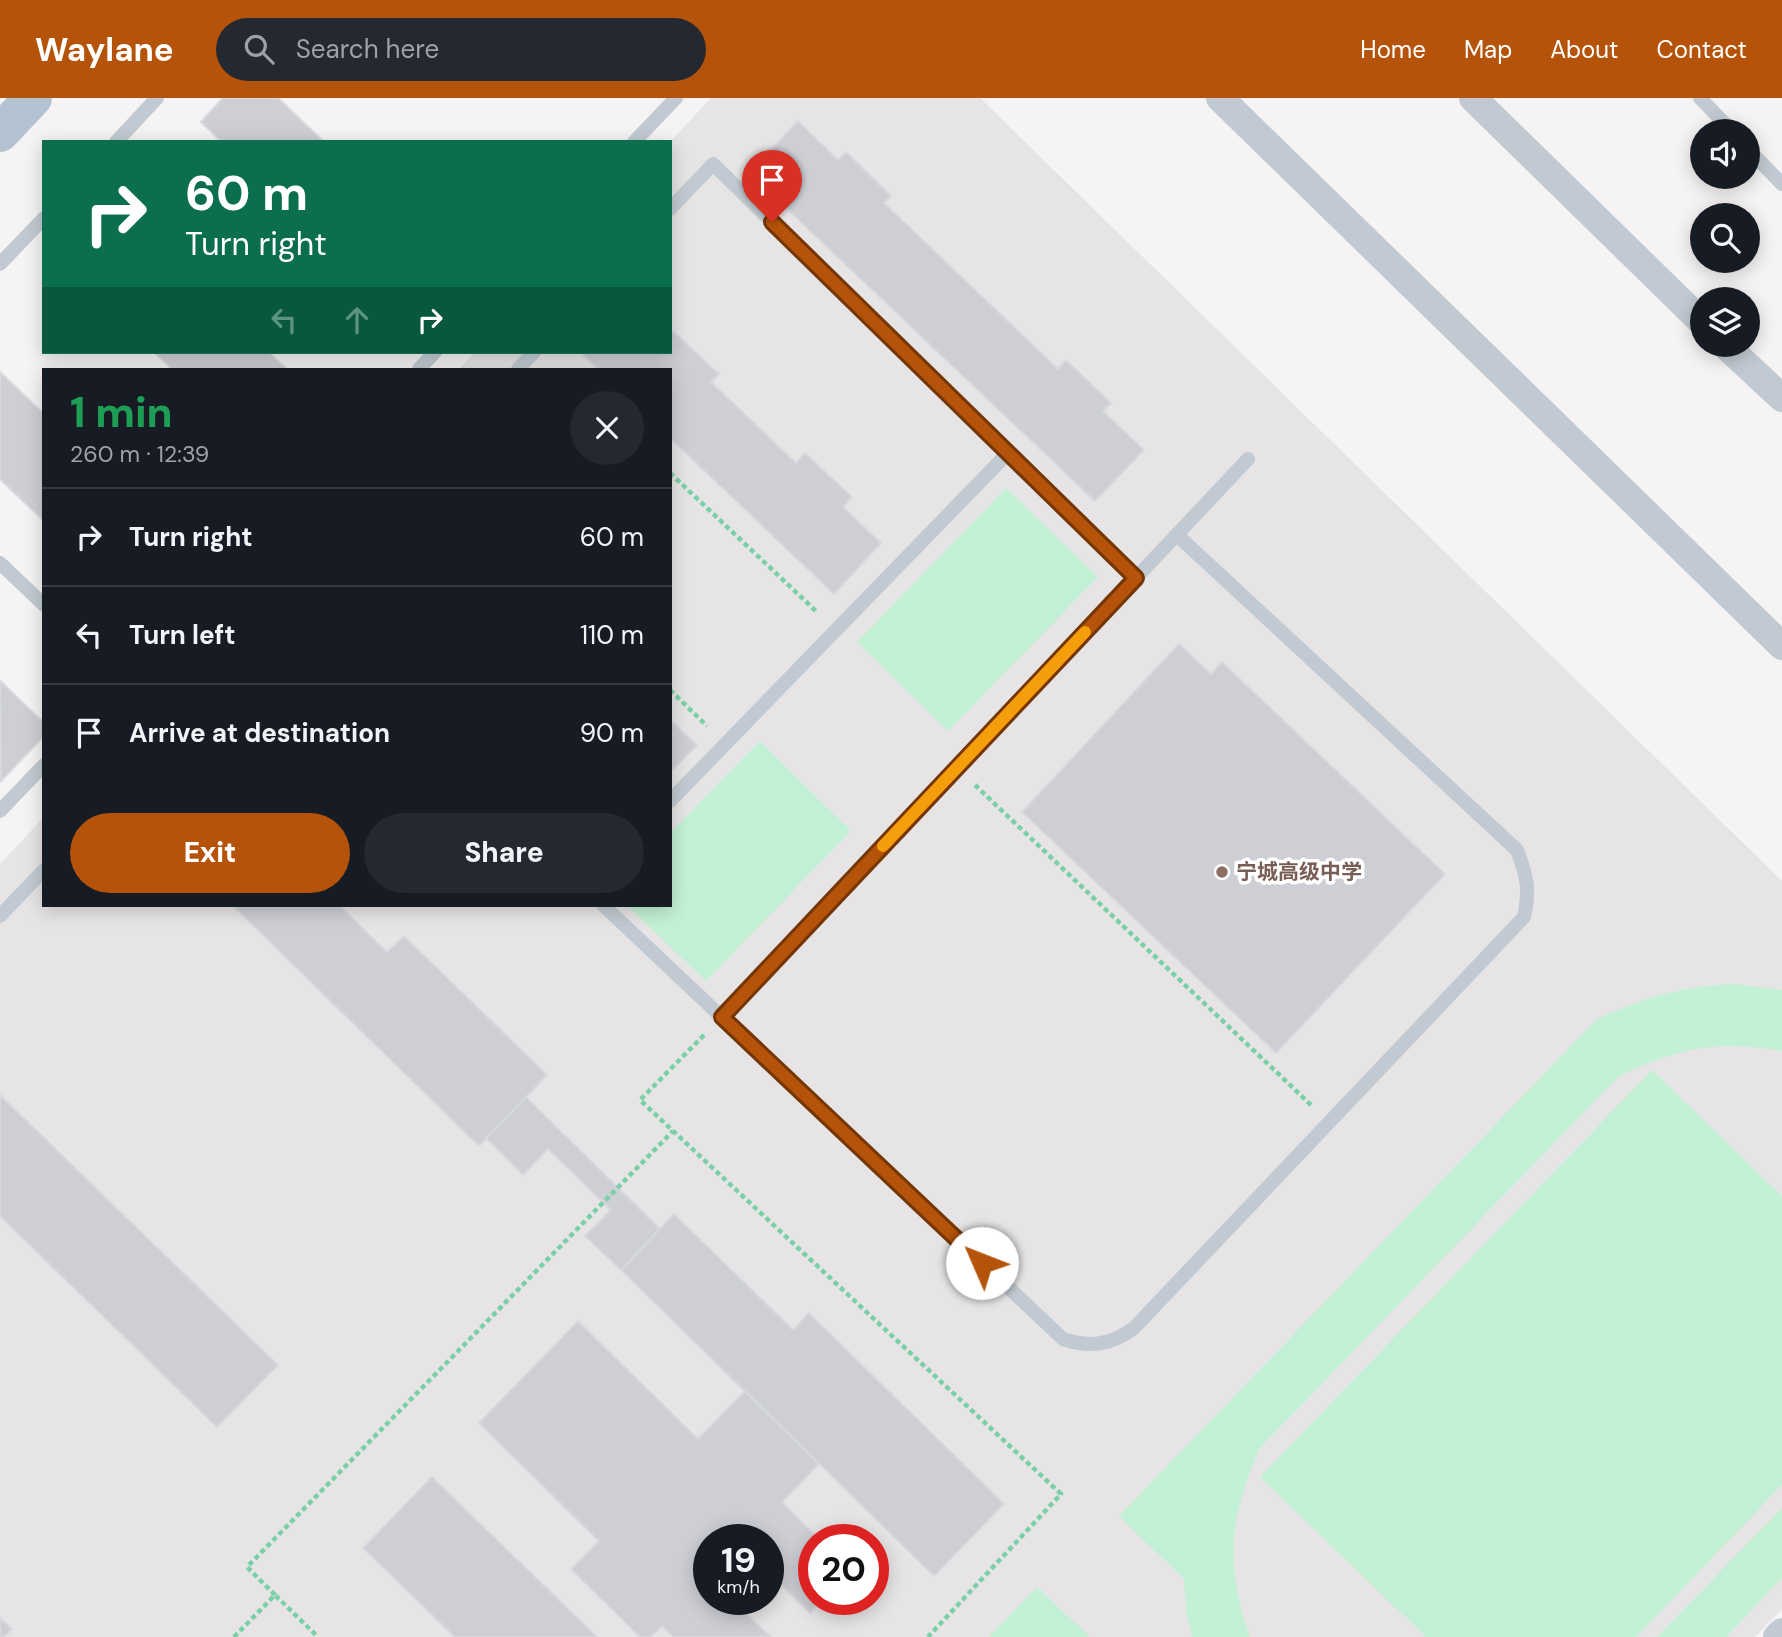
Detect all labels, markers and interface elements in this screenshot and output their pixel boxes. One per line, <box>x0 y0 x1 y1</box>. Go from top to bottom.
search box <box>216 18 706 81</box>
text: Waylane <box>35 28 174 71</box>
icon: search <box>240 30 278 68</box>
text: Search here <box>296 32 439 66</box>
text: Home <box>1360 34 1426 65</box>
text: Map <box>1464 34 1512 65</box>
text: About <box>1550 34 1619 65</box>
text: Contact <box>1657 34 1747 65</box>
map controls <box>1690 119 1760 357</box>
button: sound <box>1690 119 1760 189</box>
pin <box>742 150 802 222</box>
text: 60 m <box>185 161 308 225</box>
icon: arrive <box>753 161 791 199</box>
icon: right <box>70 168 161 259</box>
button: search <box>1690 203 1760 273</box>
text: Turn right <box>185 223 327 265</box>
button: layers <box>1690 287 1760 357</box>
icon: left <box>265 301 303 339</box>
icon: ahead <box>338 301 376 339</box>
icon: right <box>411 301 449 339</box>
text: 1 min <box>70 385 173 440</box>
button: close <box>570 391 644 465</box>
text: 260 m · 12:39 <box>70 439 209 469</box>
icon: right <box>70 518 108 556</box>
text: Turn right <box>129 520 253 554</box>
text: 60 m <box>580 520 644 554</box>
icon: left <box>70 616 108 654</box>
text: Turn left <box>129 618 236 652</box>
text: 110 m <box>580 618 644 652</box>
icon: arrive <box>70 714 108 752</box>
text: Arrive at destination <box>129 716 390 750</box>
text: 90 m <box>580 716 644 750</box>
button: Exit <box>70 813 350 893</box>
button: Share <box>364 813 644 893</box>
place label: 宁城高级中学 <box>1236 858 1362 886</box>
marker: 宁城高级中学 <box>1214 864 1230 880</box>
position arrow <box>945 1226 1019 1300</box>
speed limit sign: 20 <box>798 1524 889 1615</box>
text: 19 <box>721 1537 756 1583</box>
text: km/h <box>717 1575 760 1599</box>

